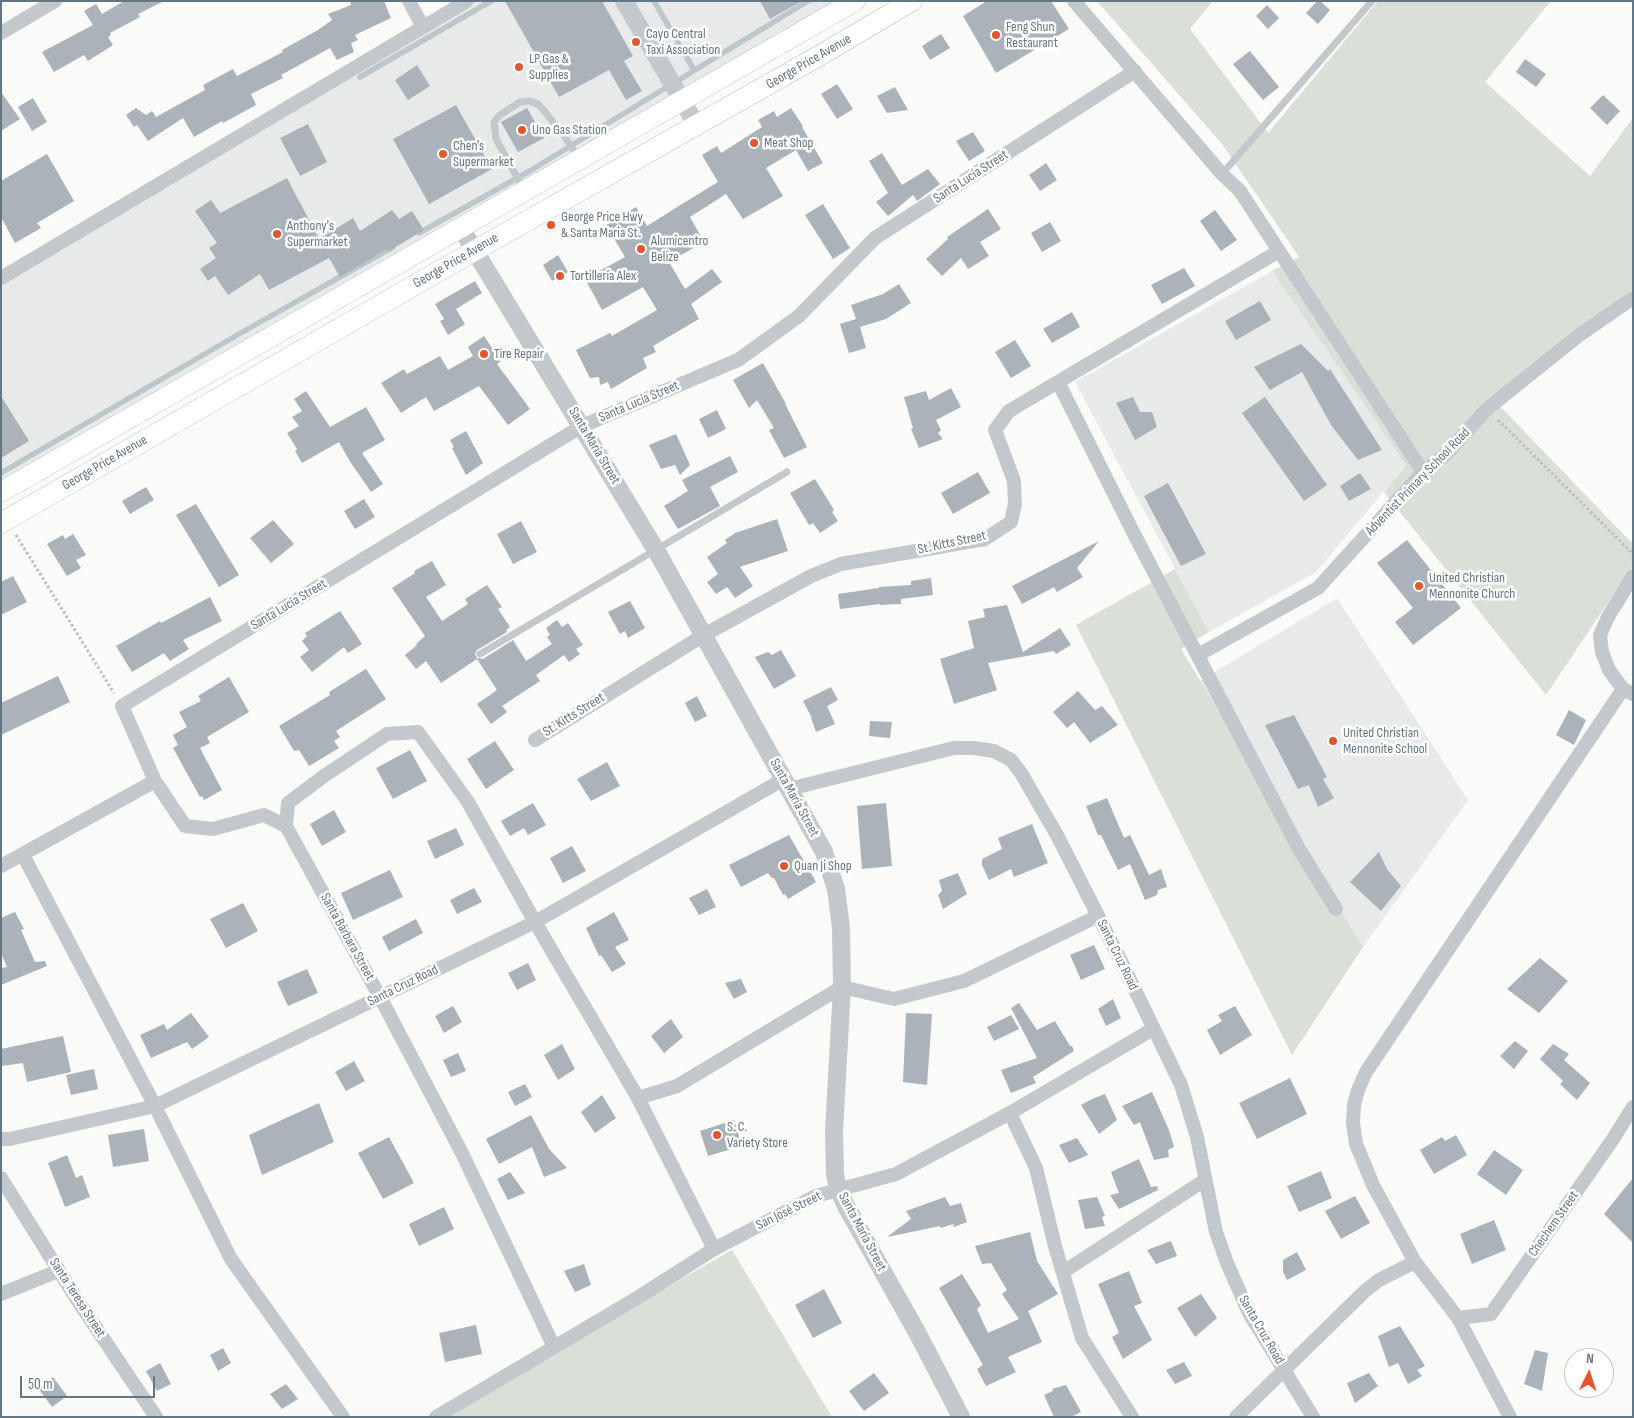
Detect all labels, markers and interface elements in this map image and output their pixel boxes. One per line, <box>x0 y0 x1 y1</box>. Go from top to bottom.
place label: Feng Shun Restaurant <box>1006 19 1058 52</box>
place label: Cayo Central Taxi Association <box>646 26 720 58</box>
marker: Feng Shun Restaurant <box>990 29 1002 41</box>
street label: George Price Avenue <box>763 31 855 93</box>
marker: Cayo Central Taxi Association <box>630 36 642 48</box>
place label: LP Gas & Supplies <box>529 51 569 84</box>
marker: LP Gas & Supplies <box>513 61 525 73</box>
place label: Uno Gas Station <box>532 122 607 138</box>
marker: Uno Gas Station <box>516 124 528 136</box>
place label: Meat Shop <box>764 135 813 151</box>
marker: Meat Shop <box>748 137 760 149</box>
place label: Chen's Supermarket <box>453 138 514 170</box>
street label: Santa Lucía Street <box>930 147 1012 207</box>
marker: Chen's Supermarket <box>437 148 449 160</box>
place label: George Price Hwy & Santa Maria St. <box>561 209 643 242</box>
place label: Anthony's Supermarket <box>287 218 348 250</box>
marker: George Price Hwy & Santa Maria St. <box>545 219 557 231</box>
marker: Anthony's Supermarket <box>271 228 283 240</box>
street label: George Price Avenue <box>410 230 502 292</box>
place label: Alumicentro Belize <box>651 233 708 266</box>
marker: Alumicentro Belize <box>635 243 647 255</box>
place label: Tortillería Alex <box>570 268 636 284</box>
marker: Tortillería Alex <box>554 270 566 282</box>
place label: Tire Repair <box>494 346 544 362</box>
marker: Tire Repair <box>478 348 490 360</box>
street label: Santa Lucía Street <box>596 378 682 426</box>
street label: Santa María Street <box>564 404 624 488</box>
street label: Adventist Primary School Road <box>1362 425 1474 539</box>
street label: George Price Avenue <box>59 432 151 494</box>
street label: St. Kitts Street <box>916 528 988 558</box>
place label: United Christian Mennonite Church <box>1429 570 1515 602</box>
street label: Santa Lucía Street <box>248 576 330 634</box>
marker: United Christian Mennonite Church <box>1413 580 1425 592</box>
street label: St. Kitts Street <box>540 689 608 741</box>
place label: United Christian Mennonite School <box>1343 725 1427 758</box>
marker: United Christian Mennonite School <box>1327 735 1339 747</box>
street label: Santa María Street <box>766 756 822 840</box>
place label: Quan Ji Shop <box>794 858 852 874</box>
marker: Quan Ji Shop <box>778 860 790 872</box>
street label: Santa Bárbara Street <box>316 890 378 984</box>
street label: Santa Cruz Road <box>1093 917 1141 993</box>
street label: Santa Cruz Road <box>365 962 441 1010</box>
place label: S. C. Variety Store <box>727 1119 788 1152</box>
marker: S. C. Variety Store <box>711 1129 723 1141</box>
street label: San José Street <box>754 1188 824 1234</box>
street label: Chechem Street <box>1525 1188 1583 1260</box>
street label: Santa María Street <box>834 1190 890 1274</box>
street label: Santa Teresa Street <box>45 1255 109 1341</box>
street label: Santa Cruz Road <box>1235 1293 1287 1367</box>
north arrow <box>1564 1348 1614 1398</box>
text: N <box>1586 1350 1594 1367</box>
scale bar <box>22 1366 158 1398</box>
text: 50 m <box>28 1375 53 1394</box>

